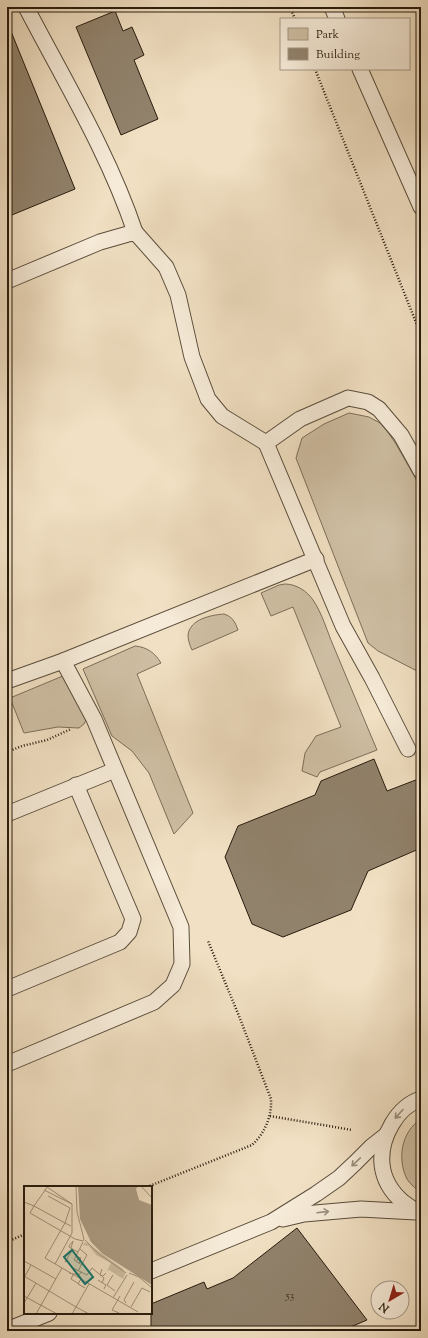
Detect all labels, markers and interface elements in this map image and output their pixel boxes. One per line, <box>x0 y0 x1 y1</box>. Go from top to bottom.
legend <box>280 18 410 70</box>
text: Park <box>316 26 339 44</box>
text: Building <box>316 46 360 64</box>
one-way arrow <box>395 1109 404 1119</box>
one-way arrow <box>351 1157 361 1167</box>
inset map <box>24 1186 152 1314</box>
one-way arrow <box>316 1208 329 1216</box>
north arrow <box>370 1280 410 1320</box>
house number: 53 <box>285 1287 295 1305</box>
text: N <box>376 1298 394 1317</box>

